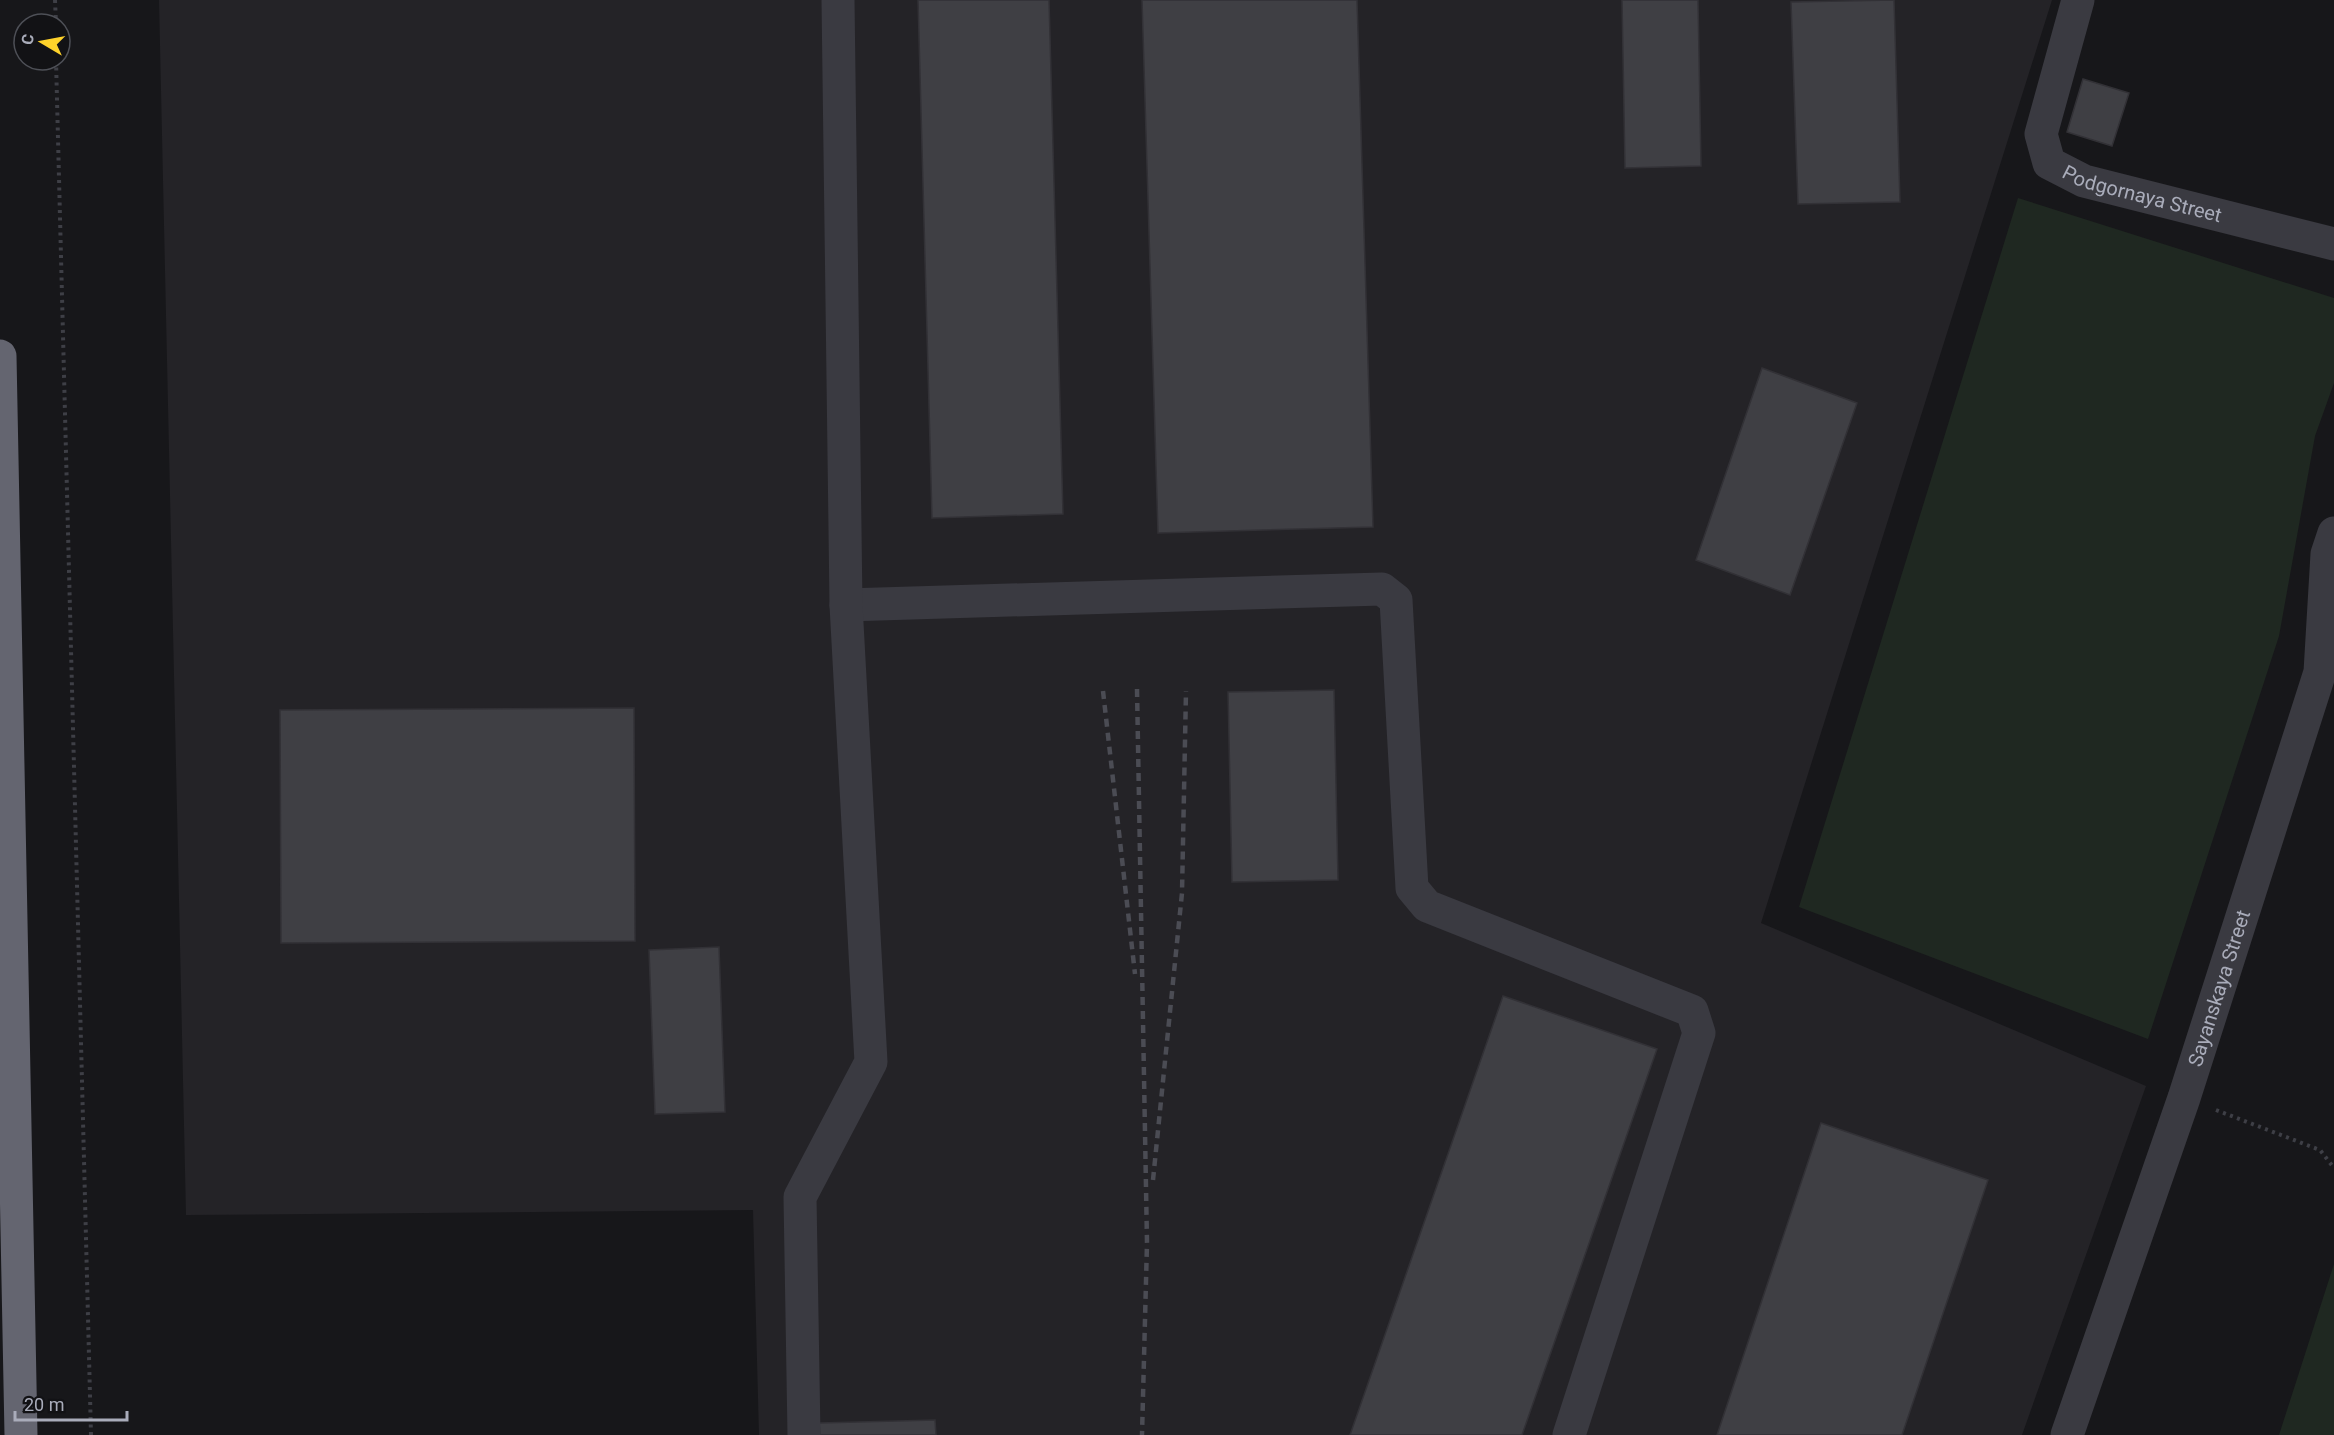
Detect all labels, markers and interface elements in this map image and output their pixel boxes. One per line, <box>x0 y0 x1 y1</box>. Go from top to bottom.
north arrow <box>12 12 72 72</box>
text: С <box>17 33 38 46</box>
street label: Podgornaya Street <box>2058 160 2224 227</box>
street label: Sayanskaya Street <box>2183 907 2255 1070</box>
scale bar <box>15 1384 128 1422</box>
text: 20 m <box>24 1394 64 1415</box>

